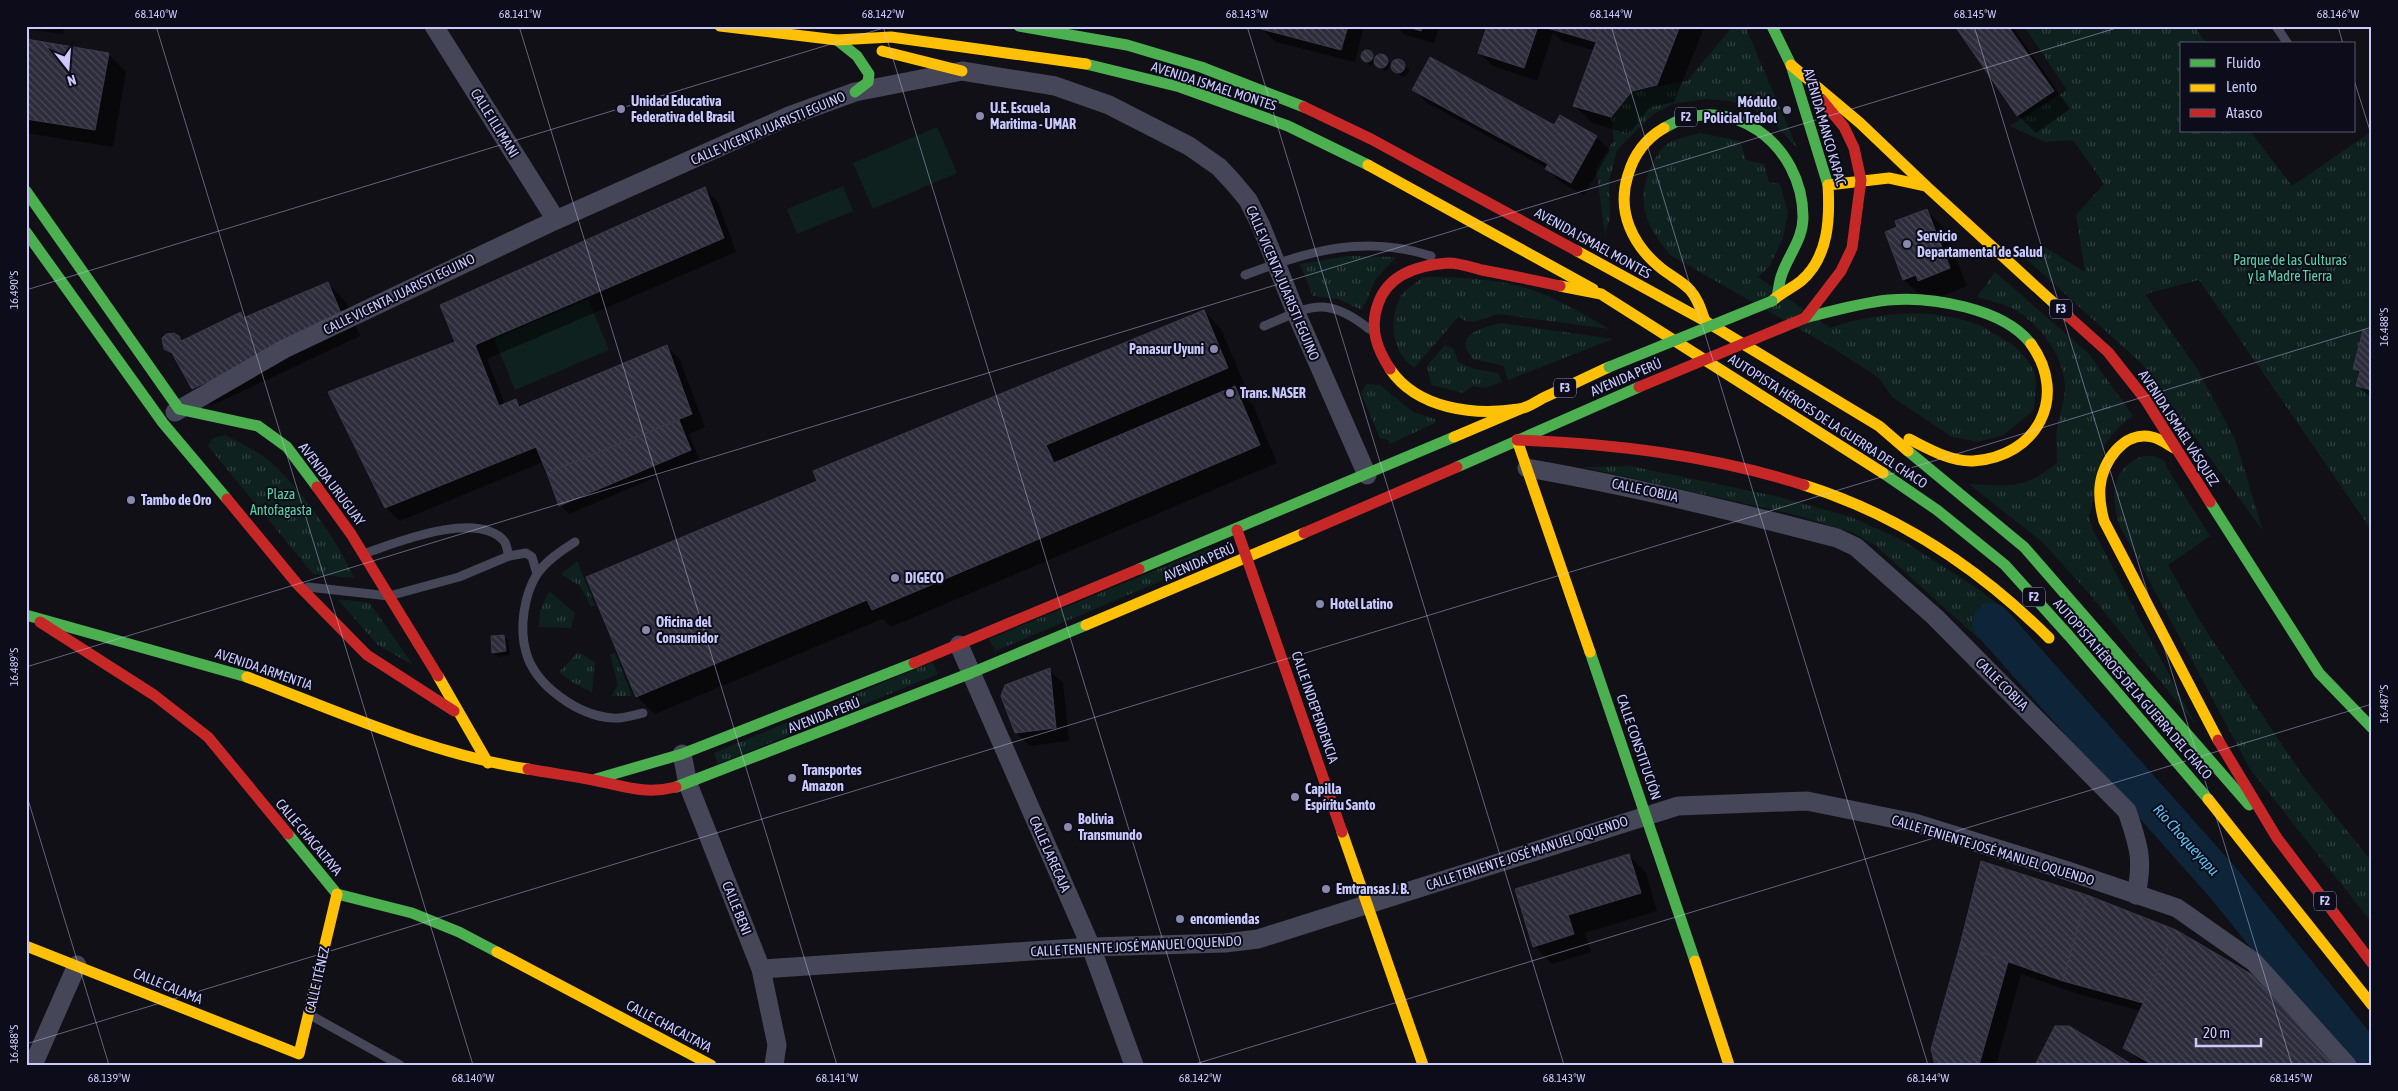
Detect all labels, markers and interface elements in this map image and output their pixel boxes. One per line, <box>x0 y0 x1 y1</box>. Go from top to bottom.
text: 68.140°W <box>135 7 177 21</box>
text: 68.141°W <box>499 7 541 21</box>
text: 68.142°W <box>862 7 904 21</box>
text: 68.143°W <box>1226 7 1268 21</box>
text: 68.144°W <box>1590 7 1632 21</box>
text: 68.145°W <box>1954 7 1996 21</box>
text: 68.146°W <box>2317 7 2359 21</box>
north arrow <box>42 42 92 92</box>
legend <box>2180 42 2356 132</box>
text: Fluido <box>2226 54 2261 71</box>
street label: AVENIDA ISMAEL MONTES <box>1149 58 1279 114</box>
street label: AVENIDA MANCO KAPAC <box>1801 66 1850 188</box>
text: N <box>66 72 78 89</box>
text: Lento <box>2226 78 2257 95</box>
street label: CALLE ILLIMANI <box>468 86 522 160</box>
street label: CALLE VICENTA JUARISTI EGUINO <box>688 88 848 168</box>
place label: Unidad Educativa Federativa del Brasil <box>631 93 735 125</box>
place label: Módulo Policial Trebol <box>1704 94 1777 126</box>
place label: U.E. Escuela Maritima - UMAR <box>990 100 1076 132</box>
marker: Unidad Educativa Federativa del Brasil <box>615 103 627 115</box>
marker: Módulo Policial Trebol <box>1781 104 1793 116</box>
text: Atasco <box>2226 104 2263 121</box>
road number: F2 <box>1675 108 1697 126</box>
marker: U.E. Escuela Maritima - UMAR <box>974 110 986 122</box>
street label: CALLE VICENTA JUARISTI EGUINO <box>1243 203 1323 363</box>
street label: AVENIDA ISMAEL MONTES <box>1532 204 1654 282</box>
place label: Servicio Departamental de Salud <box>1917 228 2043 260</box>
marker: Servicio Departamental de Salud <box>1901 238 1913 250</box>
street label: CALLE VICENTA JUARISTI EGUINO <box>321 250 477 338</box>
park label: Parque de las Culturas y la Madre Tierra <box>2233 252 2347 284</box>
text: 16.490°S <box>7 271 21 309</box>
road number: F3 <box>2050 300 2072 318</box>
text: 16.488°S <box>2377 308 2391 346</box>
place label: Panasur Uyuni <box>1129 341 1204 357</box>
marker: Panasur Uyuni <box>1208 343 1220 355</box>
street label: AUTOPISTA HÉROES DE LA GUERRA DEL CHACO <box>1726 351 1930 491</box>
street label: AVENIDA PERÚ <box>1588 355 1664 399</box>
street label: AVENIDA ISMAEL VÁSQUEZ <box>2136 367 2222 489</box>
road number: F3 <box>1554 378 1576 398</box>
place label: Trans. NASER <box>1240 385 1306 401</box>
marker: Trans. NASER <box>1224 387 1236 399</box>
street label: AVENIDA URUGUAY <box>296 439 369 529</box>
street label: CALLE COBIJA <box>1610 475 1680 505</box>
park label: Plaza Antofagasta <box>250 486 312 518</box>
place label: Tambo de Oro <box>141 492 212 508</box>
marker: Tambo de Oro <box>125 494 137 506</box>
street label: AVENIDA PERÚ <box>1161 540 1237 584</box>
place label: DIGECO <box>905 570 944 586</box>
marker: DIGECO <box>889 572 901 584</box>
road number: F2 <box>2023 588 2045 606</box>
place label: Hotel Latino <box>1330 596 1394 612</box>
street label: AUTOPISTA HÉROES DE LA GUERRA DEL CHACO <box>2050 596 2216 782</box>
marker: Hotel Latino <box>1314 598 1326 610</box>
place label: Oficina del Consumidor <box>656 614 719 646</box>
marker: Oficina del Consumidor <box>640 624 652 636</box>
street label: AVENIDA ARMENTIA <box>213 645 315 693</box>
text: 16.489°S <box>7 648 21 686</box>
street label: CALLE INDEPENDENCIA <box>1288 649 1342 765</box>
street label: CALLE COBIJA <box>1972 654 2032 714</box>
text: 16.487°S <box>2377 685 2391 723</box>
street label: CALLE CONSTITUCIÓN <box>1613 692 1665 802</box>
street label: AVENIDA PERÚ <box>786 694 862 736</box>
place label: Transportes Amazon <box>801 762 862 794</box>
marker: Transportes Amazon <box>786 772 798 784</box>
place label: Capilla Espíritu Santo <box>1305 781 1376 813</box>
marker: Capilla Espíritu Santo <box>1289 791 1301 803</box>
street label: CALLE CHACALTAYA <box>272 796 346 878</box>
water label: Río Choqueyapu <box>2150 801 2223 879</box>
place label: Bolivia Transmundo <box>1078 811 1143 843</box>
street label: CALLE TENIENTE JOSÉ MANUEL OQUENDO <box>1890 811 2096 889</box>
street label: CALLE LARECAJA <box>1026 813 1074 895</box>
street label: CALLE TENIENTE JOSÉ MANUEL OQUENDO <box>1424 813 1630 893</box>
marker: Bolivia Transmundo <box>1062 821 1074 833</box>
street label: CALLE BENI <box>719 879 755 937</box>
place label: Emtransas J. B. <box>1336 881 1410 897</box>
marker: Emtransas J. B. <box>1320 883 1332 895</box>
road number: F2 <box>2314 891 2336 910</box>
place label: encomiendas <box>1190 911 1259 927</box>
marker: encomiendas <box>1174 913 1186 925</box>
street label: CALLE TENIENTE JOSÉ MANUEL OQUENDO <box>1030 932 1242 960</box>
street label: CALLE ITÉNEZ <box>302 945 332 1015</box>
street label: CALLE CALAMA <box>131 965 205 1007</box>
street label: CALLE CHACALTAYA <box>623 997 715 1055</box>
scale bar <box>2196 1016 2260 1048</box>
text: 20 m <box>2203 1024 2230 1041</box>
text: 16.488°S <box>7 1025 21 1063</box>
text: 68.139°W <box>88 1071 130 1085</box>
text: 68.140°W <box>452 1071 494 1085</box>
text: 68.141°W <box>816 1071 858 1085</box>
text: 68.142°W <box>1179 1071 1221 1085</box>
text: 68.143°W <box>1543 1071 1585 1085</box>
text: 68.144°W <box>1907 1071 1949 1085</box>
text: 68.145°W <box>2270 1071 2312 1085</box>

